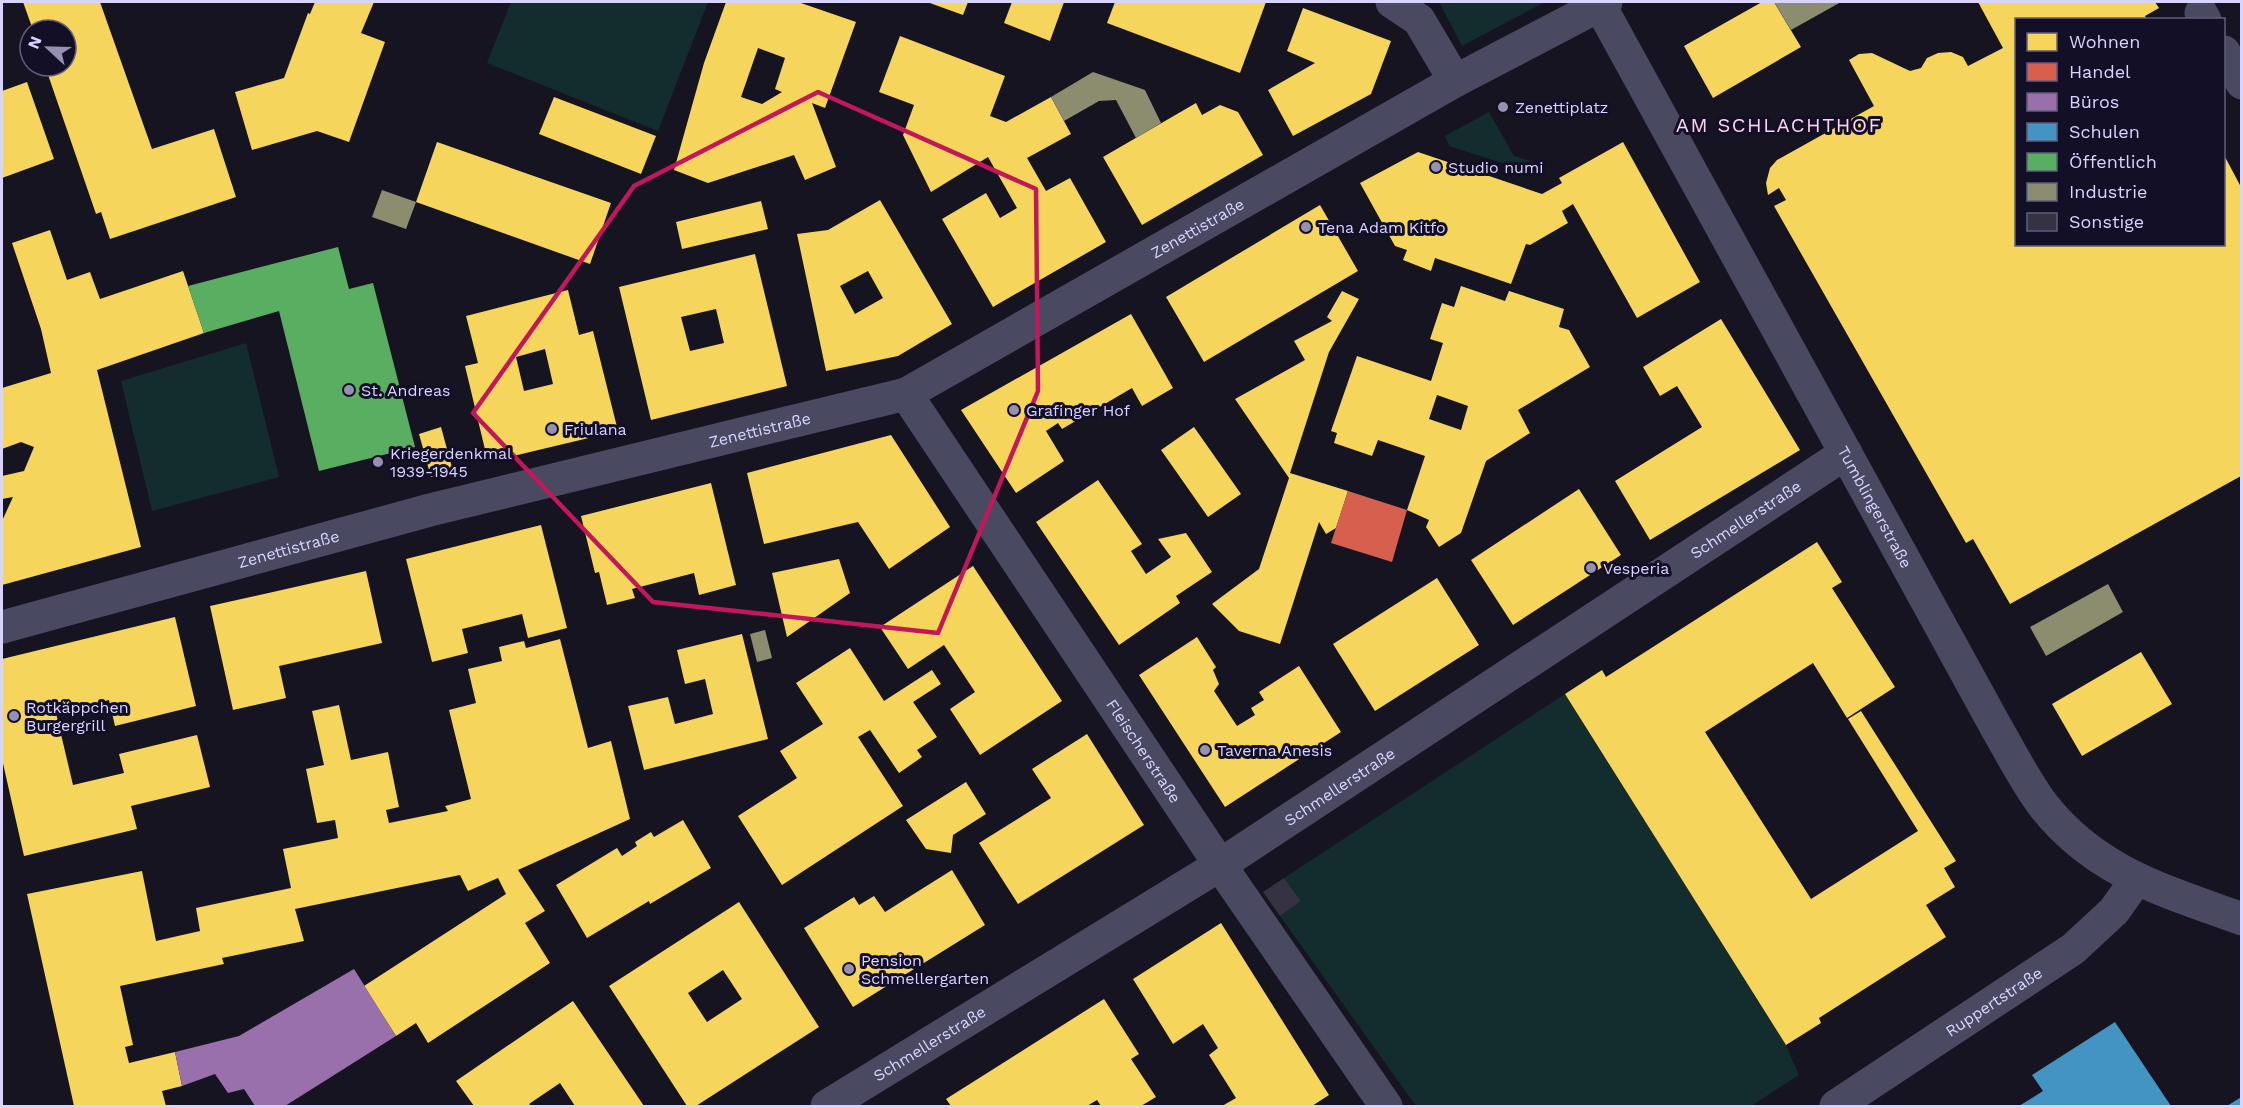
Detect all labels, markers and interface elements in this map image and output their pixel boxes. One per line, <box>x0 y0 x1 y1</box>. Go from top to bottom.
north arrow <box>18 18 78 78</box>
legend <box>2015 18 2225 246</box>
text: Wohnen <box>2069 31 2140 52</box>
text: N <box>24 34 46 52</box>
text: Handel <box>2069 61 2131 82</box>
text: Büros <box>2069 91 2119 112</box>
place label: Zenettiplatz <box>1515 98 1608 117</box>
marker: Zenettiplatz <box>1496 100 1510 114</box>
district label: AM SCHLACHTHOF <box>1676 113 1882 137</box>
text: Schulen <box>2069 121 2140 142</box>
text: Öffentlich <box>2069 151 2157 172</box>
place label: Studio numi <box>1448 158 1543 177</box>
marker: Studio numi <box>1429 160 1443 174</box>
text: Industrie <box>2069 181 2147 202</box>
street label: Zenettistraße <box>1148 194 1248 262</box>
text: Sonstige <box>2069 211 2144 232</box>
place label: Tena Adam Kitfo <box>1318 218 1446 237</box>
marker: Tena Adam Kitfo <box>1299 220 1313 234</box>
place label: St. Andreas <box>361 381 451 400</box>
marker: St. Andreas <box>342 383 356 397</box>
place label: Grafinger Hof <box>1026 401 1131 420</box>
marker: Grafinger Hof <box>1007 403 1021 417</box>
street label: Zenettistraße <box>707 409 813 452</box>
place label: Friulana <box>564 420 627 439</box>
marker: Friulana <box>545 422 559 436</box>
street label: Tumblingerstraße <box>1834 443 1916 572</box>
place label: Kriegerdenkmal 1939-1945 <box>390 444 512 481</box>
marker: Kriegerdenkmal 1939-1945 <box>371 455 385 469</box>
street label: Schmellerstraße <box>1687 476 1805 563</box>
street label: Zenettistraße <box>236 526 341 572</box>
place label: Vesperia <box>1603 559 1669 578</box>
marker: Vesperia <box>1584 561 1598 575</box>
street label: Fleischerstraße <box>1102 696 1185 807</box>
place label: Rotkäppchen Burgergrill <box>26 698 129 735</box>
marker: Rotkäppchen Burgergrill <box>7 709 21 723</box>
place label: Taverna Anesis <box>1217 741 1332 760</box>
marker: Taverna Anesis <box>1198 743 1212 757</box>
street label: Schmellerstraße <box>1281 744 1399 830</box>
place label: Pension Schmellergarten <box>861 951 989 988</box>
marker: Pension Schmellergarten <box>842 962 856 976</box>
street label: Ruppertstraße <box>1942 963 2046 1041</box>
street label: Schmellerstraße <box>870 1002 989 1085</box>

